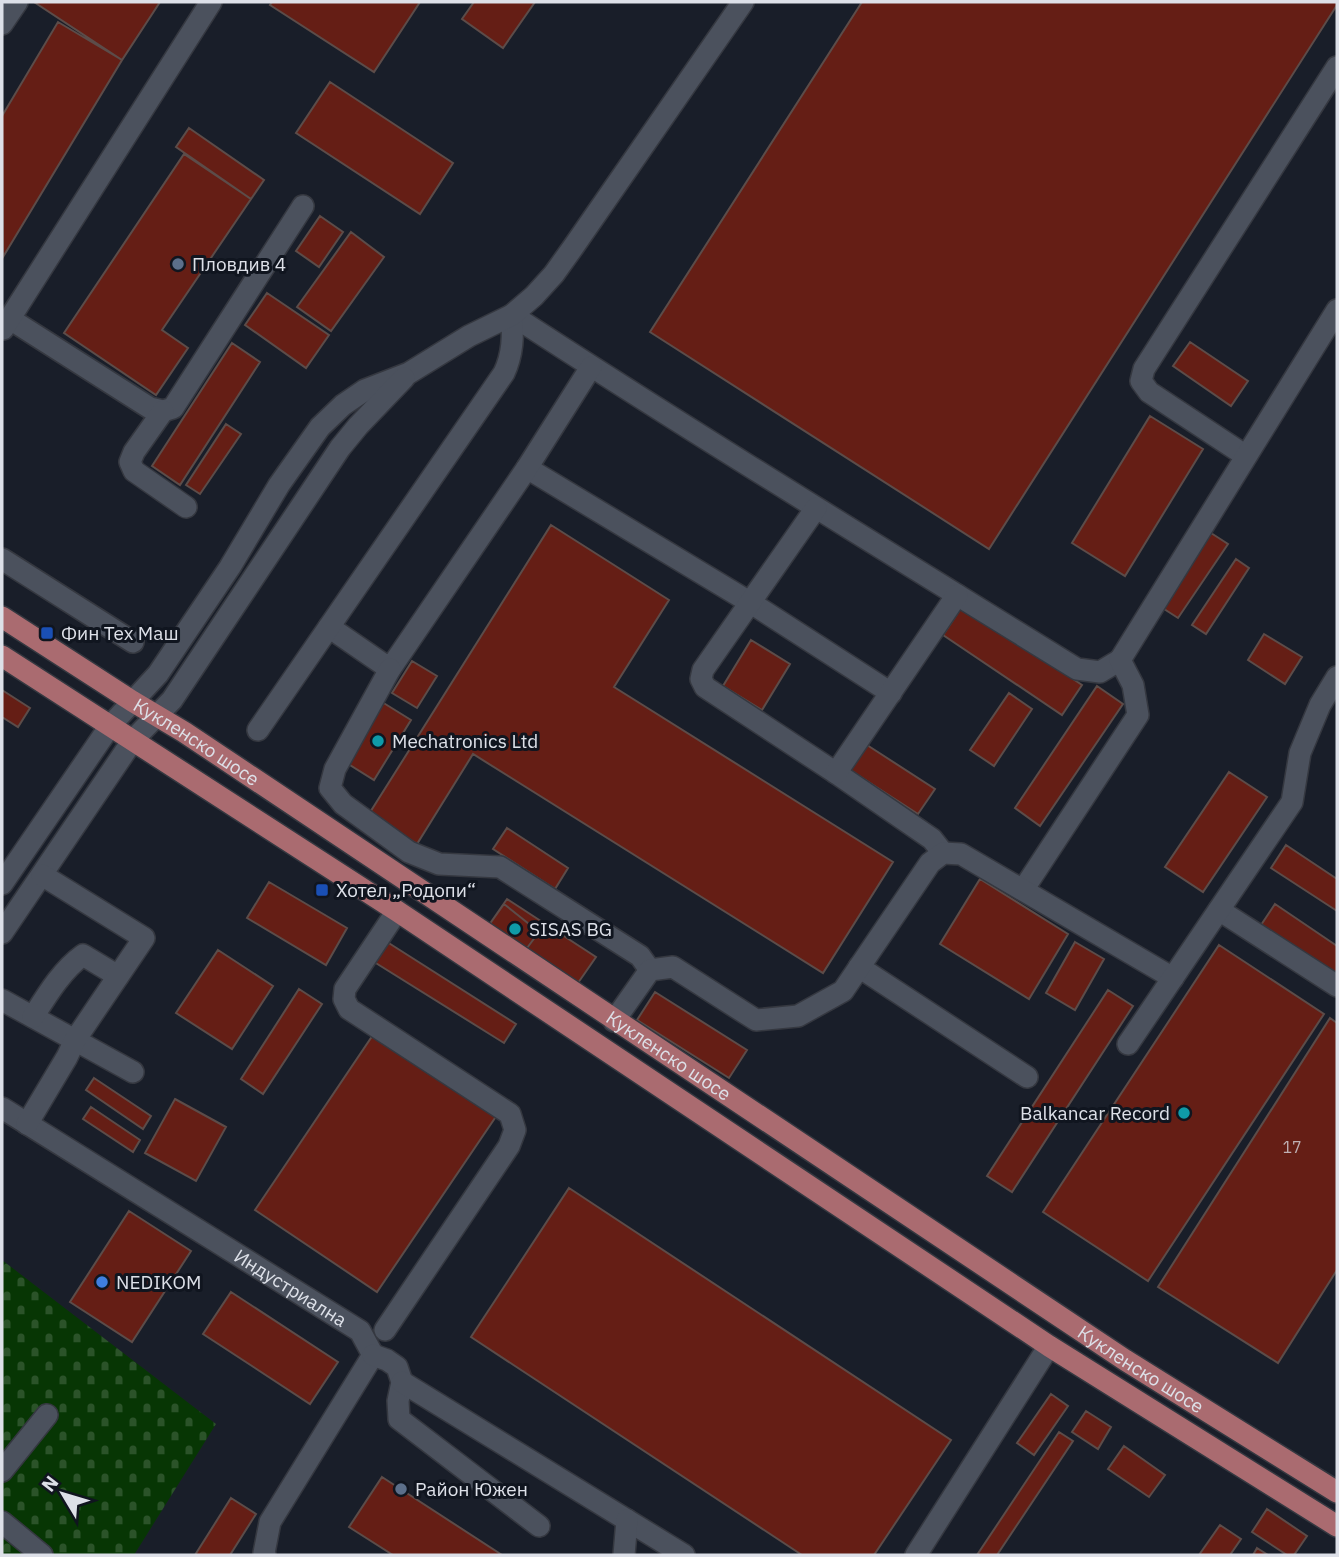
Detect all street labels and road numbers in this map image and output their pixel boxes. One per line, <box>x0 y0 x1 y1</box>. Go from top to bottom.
street label: Кукленско шосе <box>129 693 264 791</box>
street label: Кукленско шосе <box>602 1005 736 1106</box>
street label: Индустриална <box>230 1244 351 1332</box>
street label: Кукленско шосе <box>1073 1320 1208 1418</box>

